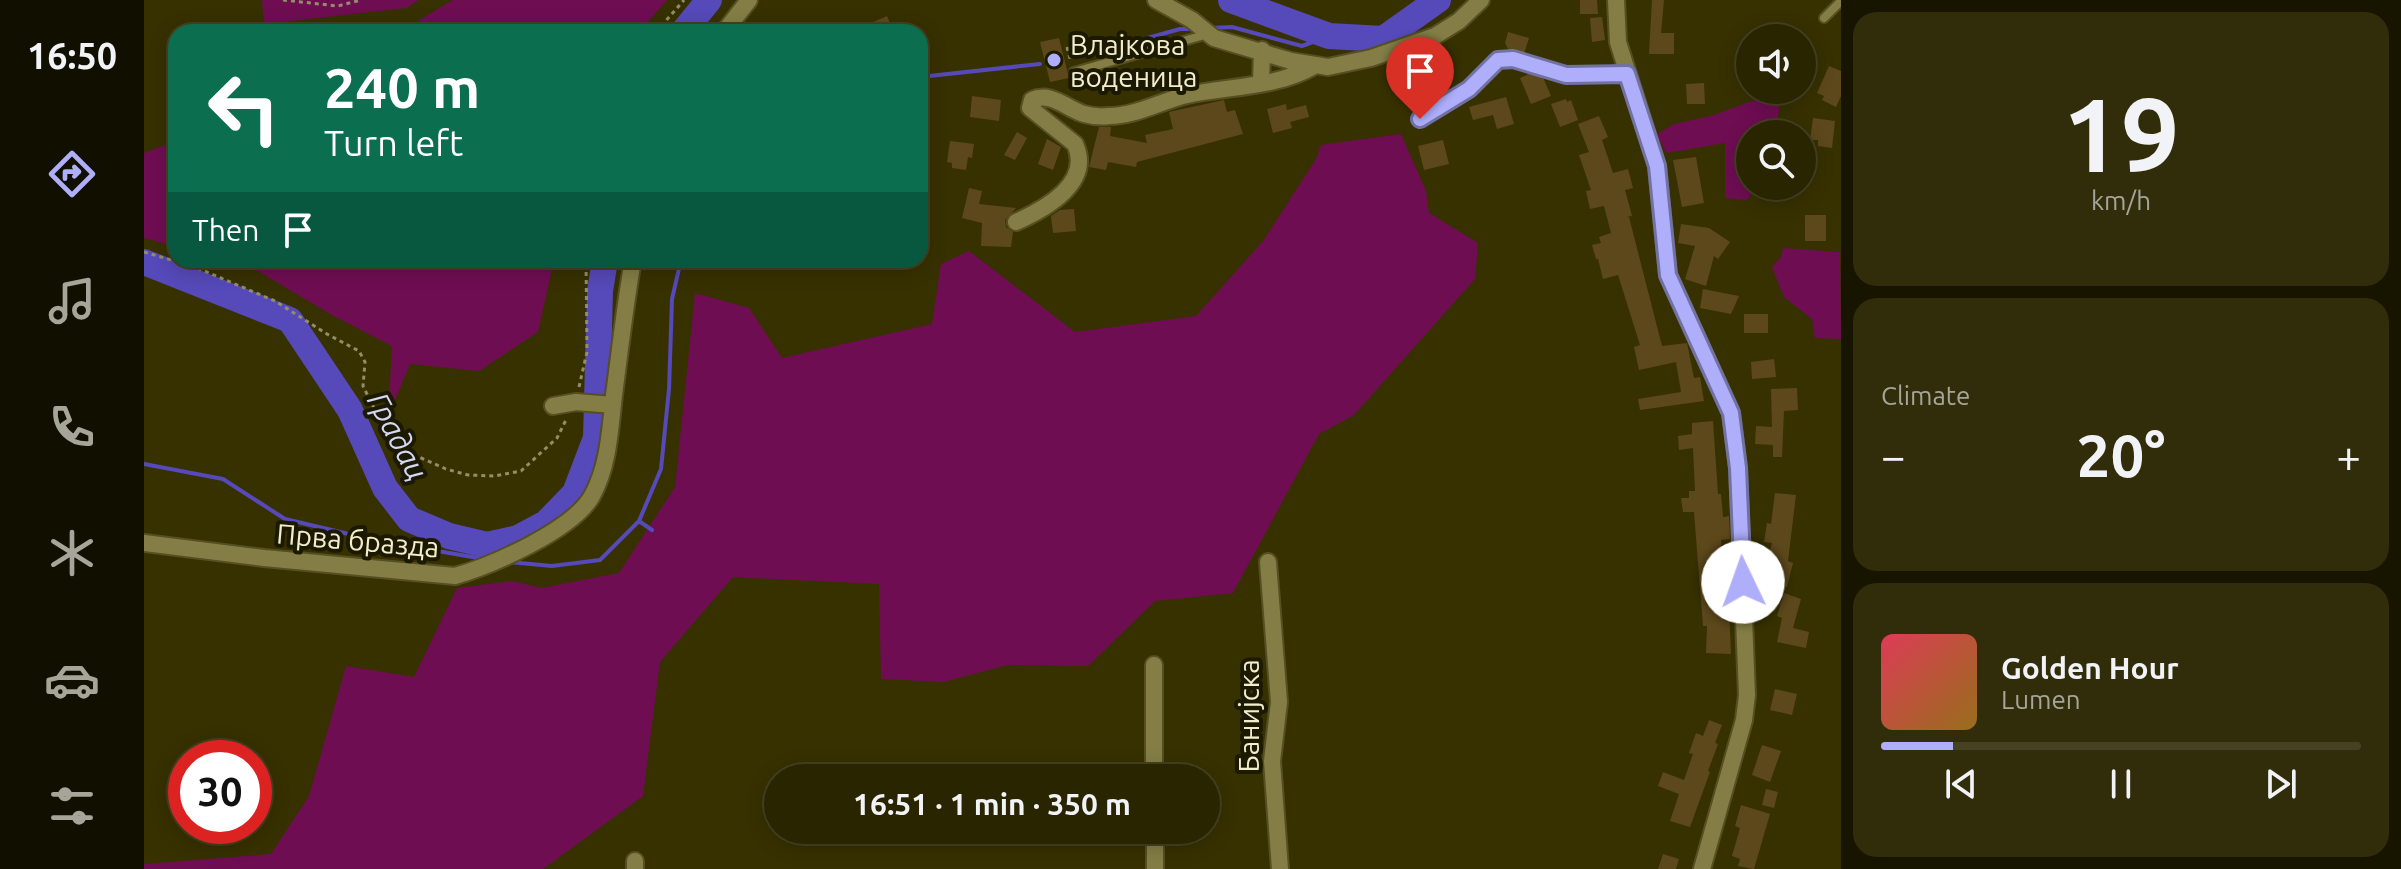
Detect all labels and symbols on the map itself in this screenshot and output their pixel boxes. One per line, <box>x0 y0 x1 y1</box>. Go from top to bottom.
place label: Влајкова воденица <box>1070 29 1197 92</box>
pin <box>1386 37 1454 119</box>
marker: Влајкова воденица <box>1045 51 1063 69</box>
water label: Градац <box>361 386 435 486</box>
street label: Прва бразда <box>275 517 441 563</box>
position arrow <box>1701 540 1785 624</box>
street label: Банијска <box>1233 659 1264 773</box>
speed limit sign: 30 <box>168 740 272 844</box>

